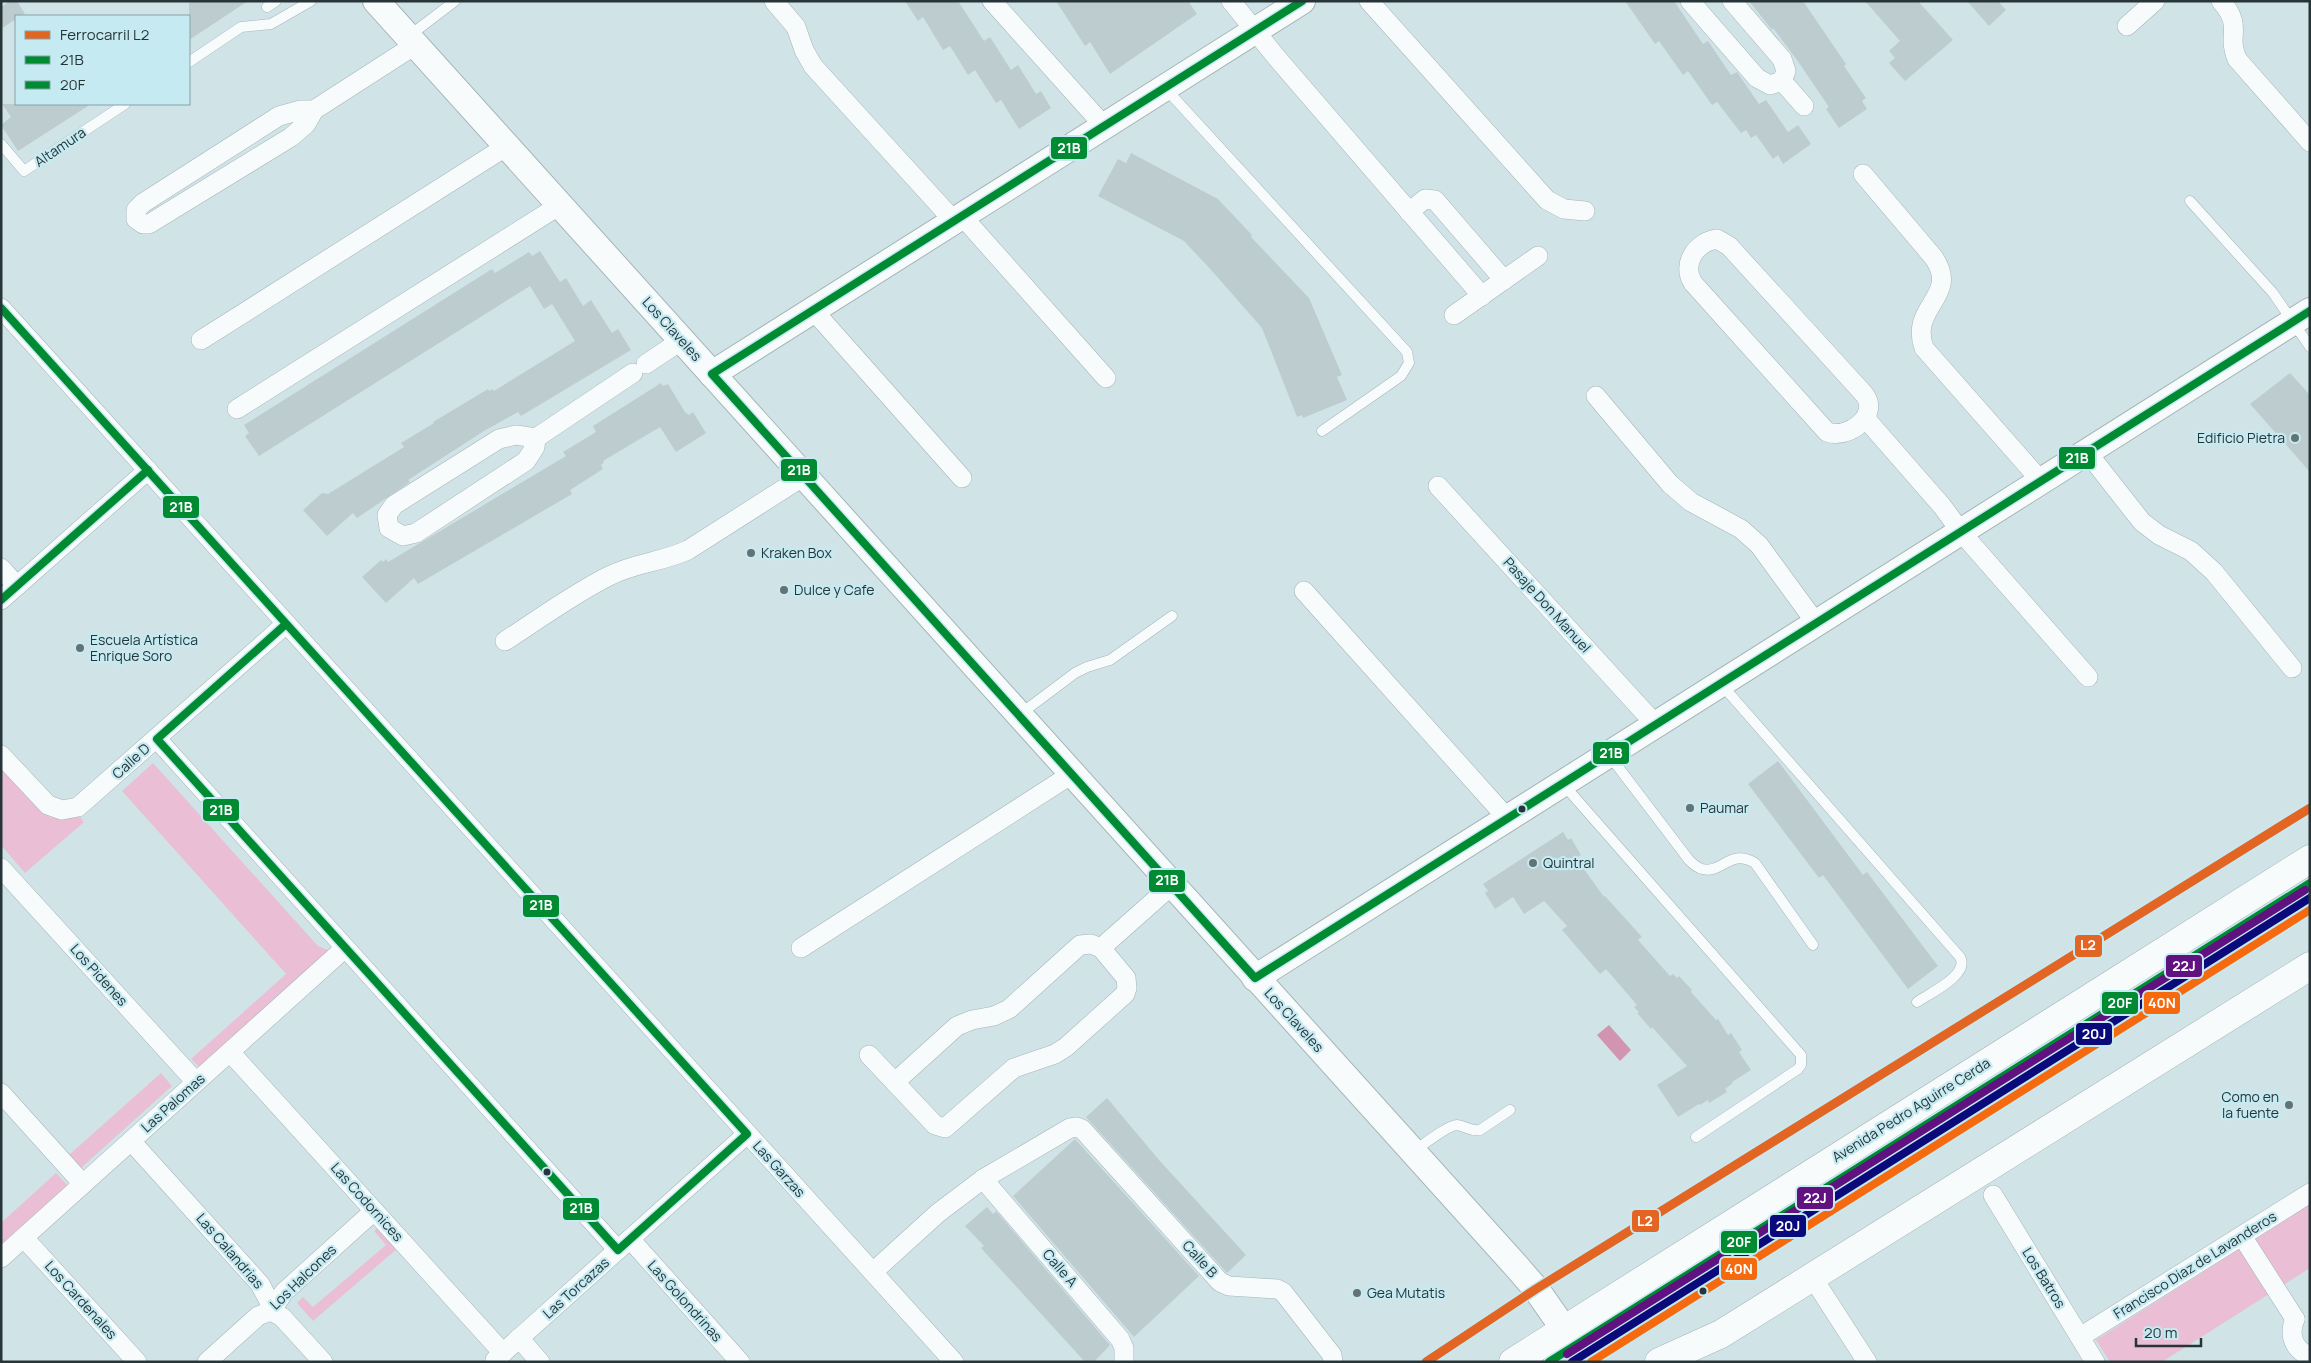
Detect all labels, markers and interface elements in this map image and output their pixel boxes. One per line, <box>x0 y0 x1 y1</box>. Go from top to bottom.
legend <box>15 15 190 105</box>
text: Ferrocarril L2 <box>60 24 149 45</box>
text: 21B <box>60 49 84 70</box>
text: 20F <box>60 74 86 95</box>
street label: Altamura <box>30 122 89 171</box>
line badge: 21B <box>1050 136 1088 160</box>
text: 21B <box>1057 138 1081 157</box>
street label: Los Claveles <box>639 293 706 365</box>
place label: Edificio Pietra <box>2197 428 2285 447</box>
marker: Edificio Pietra <box>2289 432 2301 444</box>
line badge: 21B <box>2058 446 2096 470</box>
text: 21B <box>2065 448 2089 467</box>
line badge: 21B <box>780 458 818 482</box>
text: 21B <box>787 460 811 479</box>
line badge: 21B <box>162 495 200 519</box>
text: 21B <box>169 497 193 516</box>
place label: Kraken Box <box>761 543 832 562</box>
marker: Kraken Box <box>745 547 757 559</box>
street label: Pasaje Don Manuel <box>1500 553 1595 656</box>
place label: Dulce y Cafe <box>794 580 874 599</box>
marker: Dulce y Cafe <box>778 584 790 596</box>
place label: Escuela Artística Enrique Soro <box>90 630 198 665</box>
marker: Escuela Artística Enrique Soro <box>74 642 86 654</box>
street label: Calle D <box>108 739 154 783</box>
line badge: 21B <box>1592 741 1630 765</box>
text: 21B <box>1599 743 1623 762</box>
line badge: 21B <box>202 798 240 822</box>
place label: Paumar <box>1700 798 1749 817</box>
text: 21B <box>209 800 233 819</box>
marker: Paumar <box>1684 802 1696 814</box>
unlabelled marker <box>1517 804 1527 814</box>
place label: Quintral <box>1543 853 1594 872</box>
marker: Quintral <box>1527 857 1539 869</box>
line badge: 21B <box>1148 869 1186 893</box>
text: 21B <box>1155 870 1179 889</box>
line badge: 21B <box>522 894 560 918</box>
text: 21B <box>529 895 553 914</box>
line badge: L2 <box>2074 934 2103 958</box>
text: L2 <box>2080 935 2096 954</box>
street label: Los Pidenes <box>66 940 132 1010</box>
line badge: 22J <box>2165 954 2203 978</box>
text: 22J <box>2172 956 2196 975</box>
street label: Los Claveles <box>1261 984 1328 1056</box>
line badge: 20F <box>2101 991 2139 1015</box>
line badge: 40N <box>2143 991 2181 1015</box>
text: 20F <box>2108 993 2133 1012</box>
text: 40N <box>2148 993 2176 1012</box>
line badge: 20J <box>2075 1022 2113 1046</box>
text: 20J <box>2082 1024 2106 1043</box>
street label: Avenida Pedro Aguirre Cerda <box>1828 1053 1993 1166</box>
street label: Las Palomas <box>137 1069 209 1136</box>
place label: Como en la fuente <box>2222 1087 2279 1122</box>
marker: Como en la fuente <box>2283 1099 2295 1111</box>
street label: Las Garzas <box>749 1136 810 1201</box>
street label: Las Codornices <box>327 1158 408 1245</box>
unlabelled marker <box>542 1167 552 1177</box>
line badge: 22J <box>1796 1186 1834 1210</box>
text: 22J <box>1803 1188 1827 1207</box>
line badge: 21B <box>562 1197 600 1221</box>
text: 21B <box>569 1198 593 1217</box>
street label: Francisco Diaz de Lavanderos <box>2110 1206 2280 1323</box>
street label: Las Calandrias <box>192 1209 268 1292</box>
line badge: L2 <box>1631 1209 1660 1233</box>
text: L2 <box>1637 1211 1653 1230</box>
line badge: 20J <box>1769 1214 1807 1238</box>
text: 20J <box>1776 1216 1800 1235</box>
line badge: 20F <box>1720 1230 1758 1254</box>
text: 20F <box>1727 1232 1752 1251</box>
street label: Calle B <box>1179 1236 1222 1282</box>
street label: Los Halcones <box>265 1240 340 1313</box>
street label: Los Batros <box>2018 1244 2070 1312</box>
street label: Calle A <box>1039 1245 1082 1291</box>
street label: Las Torcazas <box>538 1253 613 1322</box>
street label: Los Cardenales <box>41 1256 122 1343</box>
street label: Las Golondrinas <box>644 1256 727 1345</box>
line badge: 40N <box>1720 1257 1758 1281</box>
text: 40N <box>1725 1259 1753 1278</box>
place label: Gea Mutatis <box>1367 1283 1445 1302</box>
unlabelled marker <box>1698 1286 1708 1296</box>
marker: Gea Mutatis <box>1351 1287 1363 1299</box>
scale bar <box>2136 1316 2201 1348</box>
text: 20 m <box>2144 1322 2177 1343</box>

